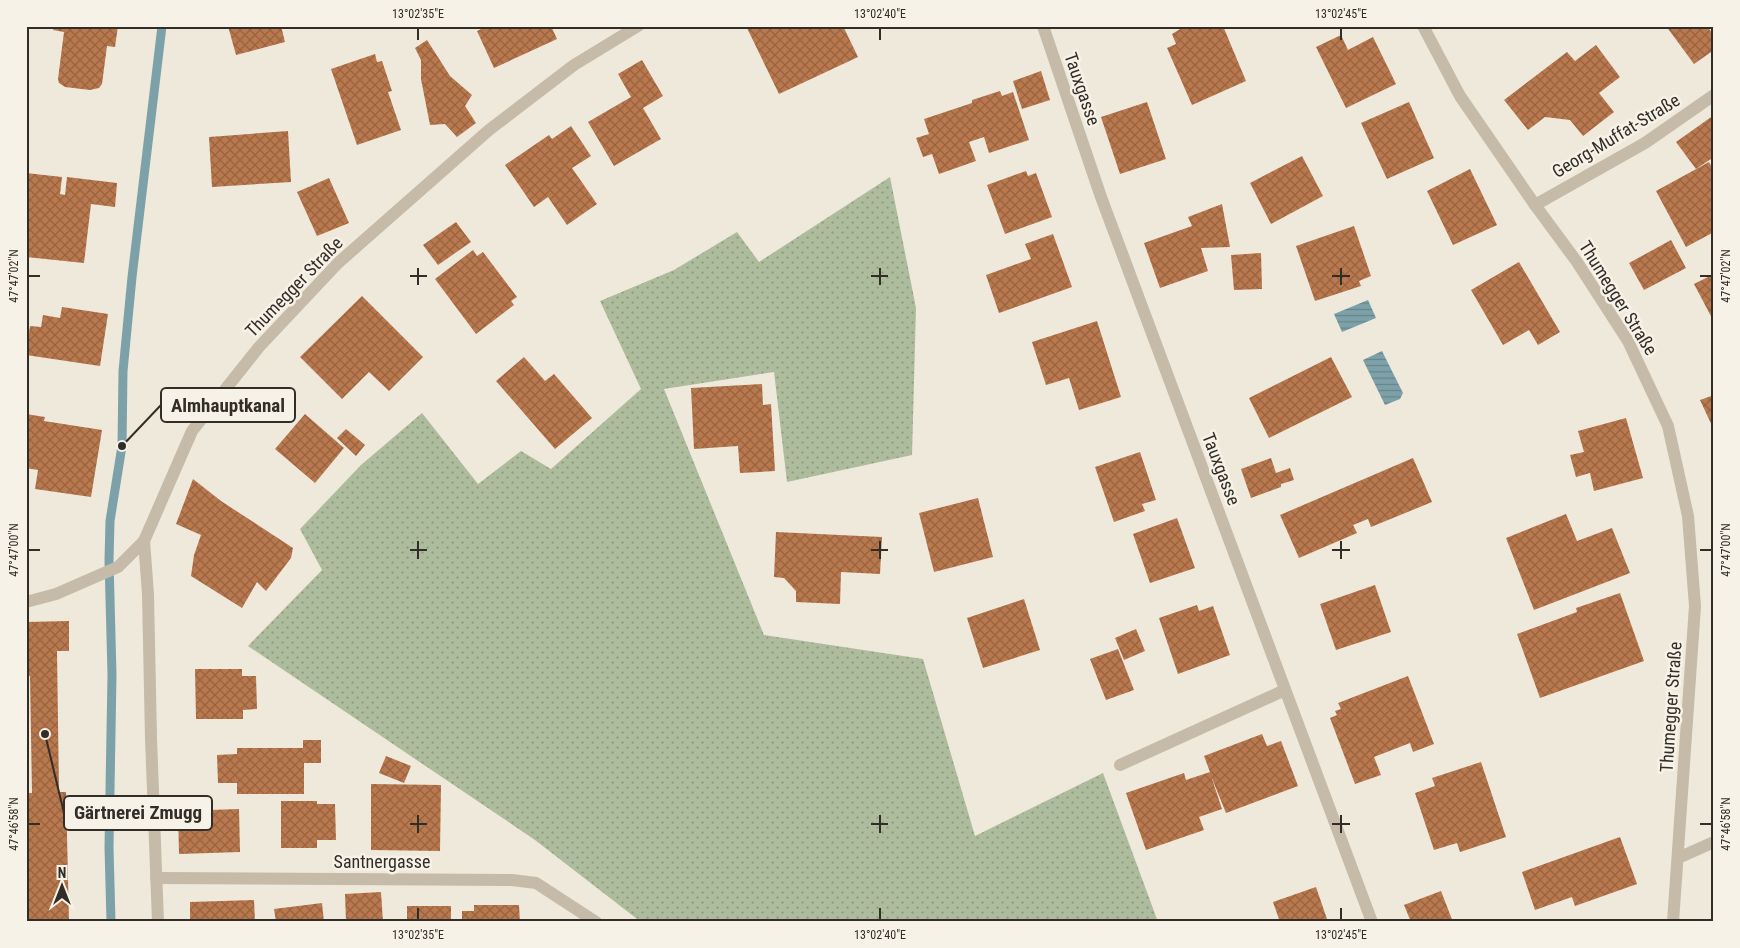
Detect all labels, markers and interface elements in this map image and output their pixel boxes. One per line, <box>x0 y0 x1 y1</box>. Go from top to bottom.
text: 13°02'35"E <box>392 7 444 21</box>
text: 13°02'40"E <box>854 7 906 21</box>
text: 13°02'45"E <box>1315 7 1367 21</box>
street label: Tauxgasse <box>1060 50 1105 128</box>
street label: Georg-Muffat-Straße <box>1548 89 1683 182</box>
street label: Thumegger Straße <box>241 232 347 341</box>
street label: Thumegger Straße <box>1575 237 1662 359</box>
text: 47°47'02"N <box>7 249 21 303</box>
text: 47°47'02"N <box>1719 249 1733 303</box>
callout: Almhauptkanal <box>161 388 295 422</box>
text: Almhauptkanal <box>171 394 285 417</box>
street label: Tauxgasse <box>1198 430 1245 508</box>
text: 47°47'00"N <box>7 523 21 577</box>
text: 47°47'00"N <box>1719 523 1733 577</box>
street label: Thumegger Straße <box>1655 641 1686 773</box>
callout: Gärtnerei Zmugg <box>64 796 212 830</box>
text: 47°46'58"N <box>7 797 21 851</box>
text: 47°46'58"N <box>1719 797 1733 851</box>
text: Gärtnerei Zmugg <box>74 801 202 824</box>
street label: Santnergasse <box>334 851 430 872</box>
north arrow <box>38 860 88 910</box>
text: N <box>58 865 66 881</box>
text: 13°02'35"E <box>392 928 444 942</box>
text: 13°02'40"E <box>854 928 906 942</box>
text: 13°02'45"E <box>1315 928 1367 942</box>

